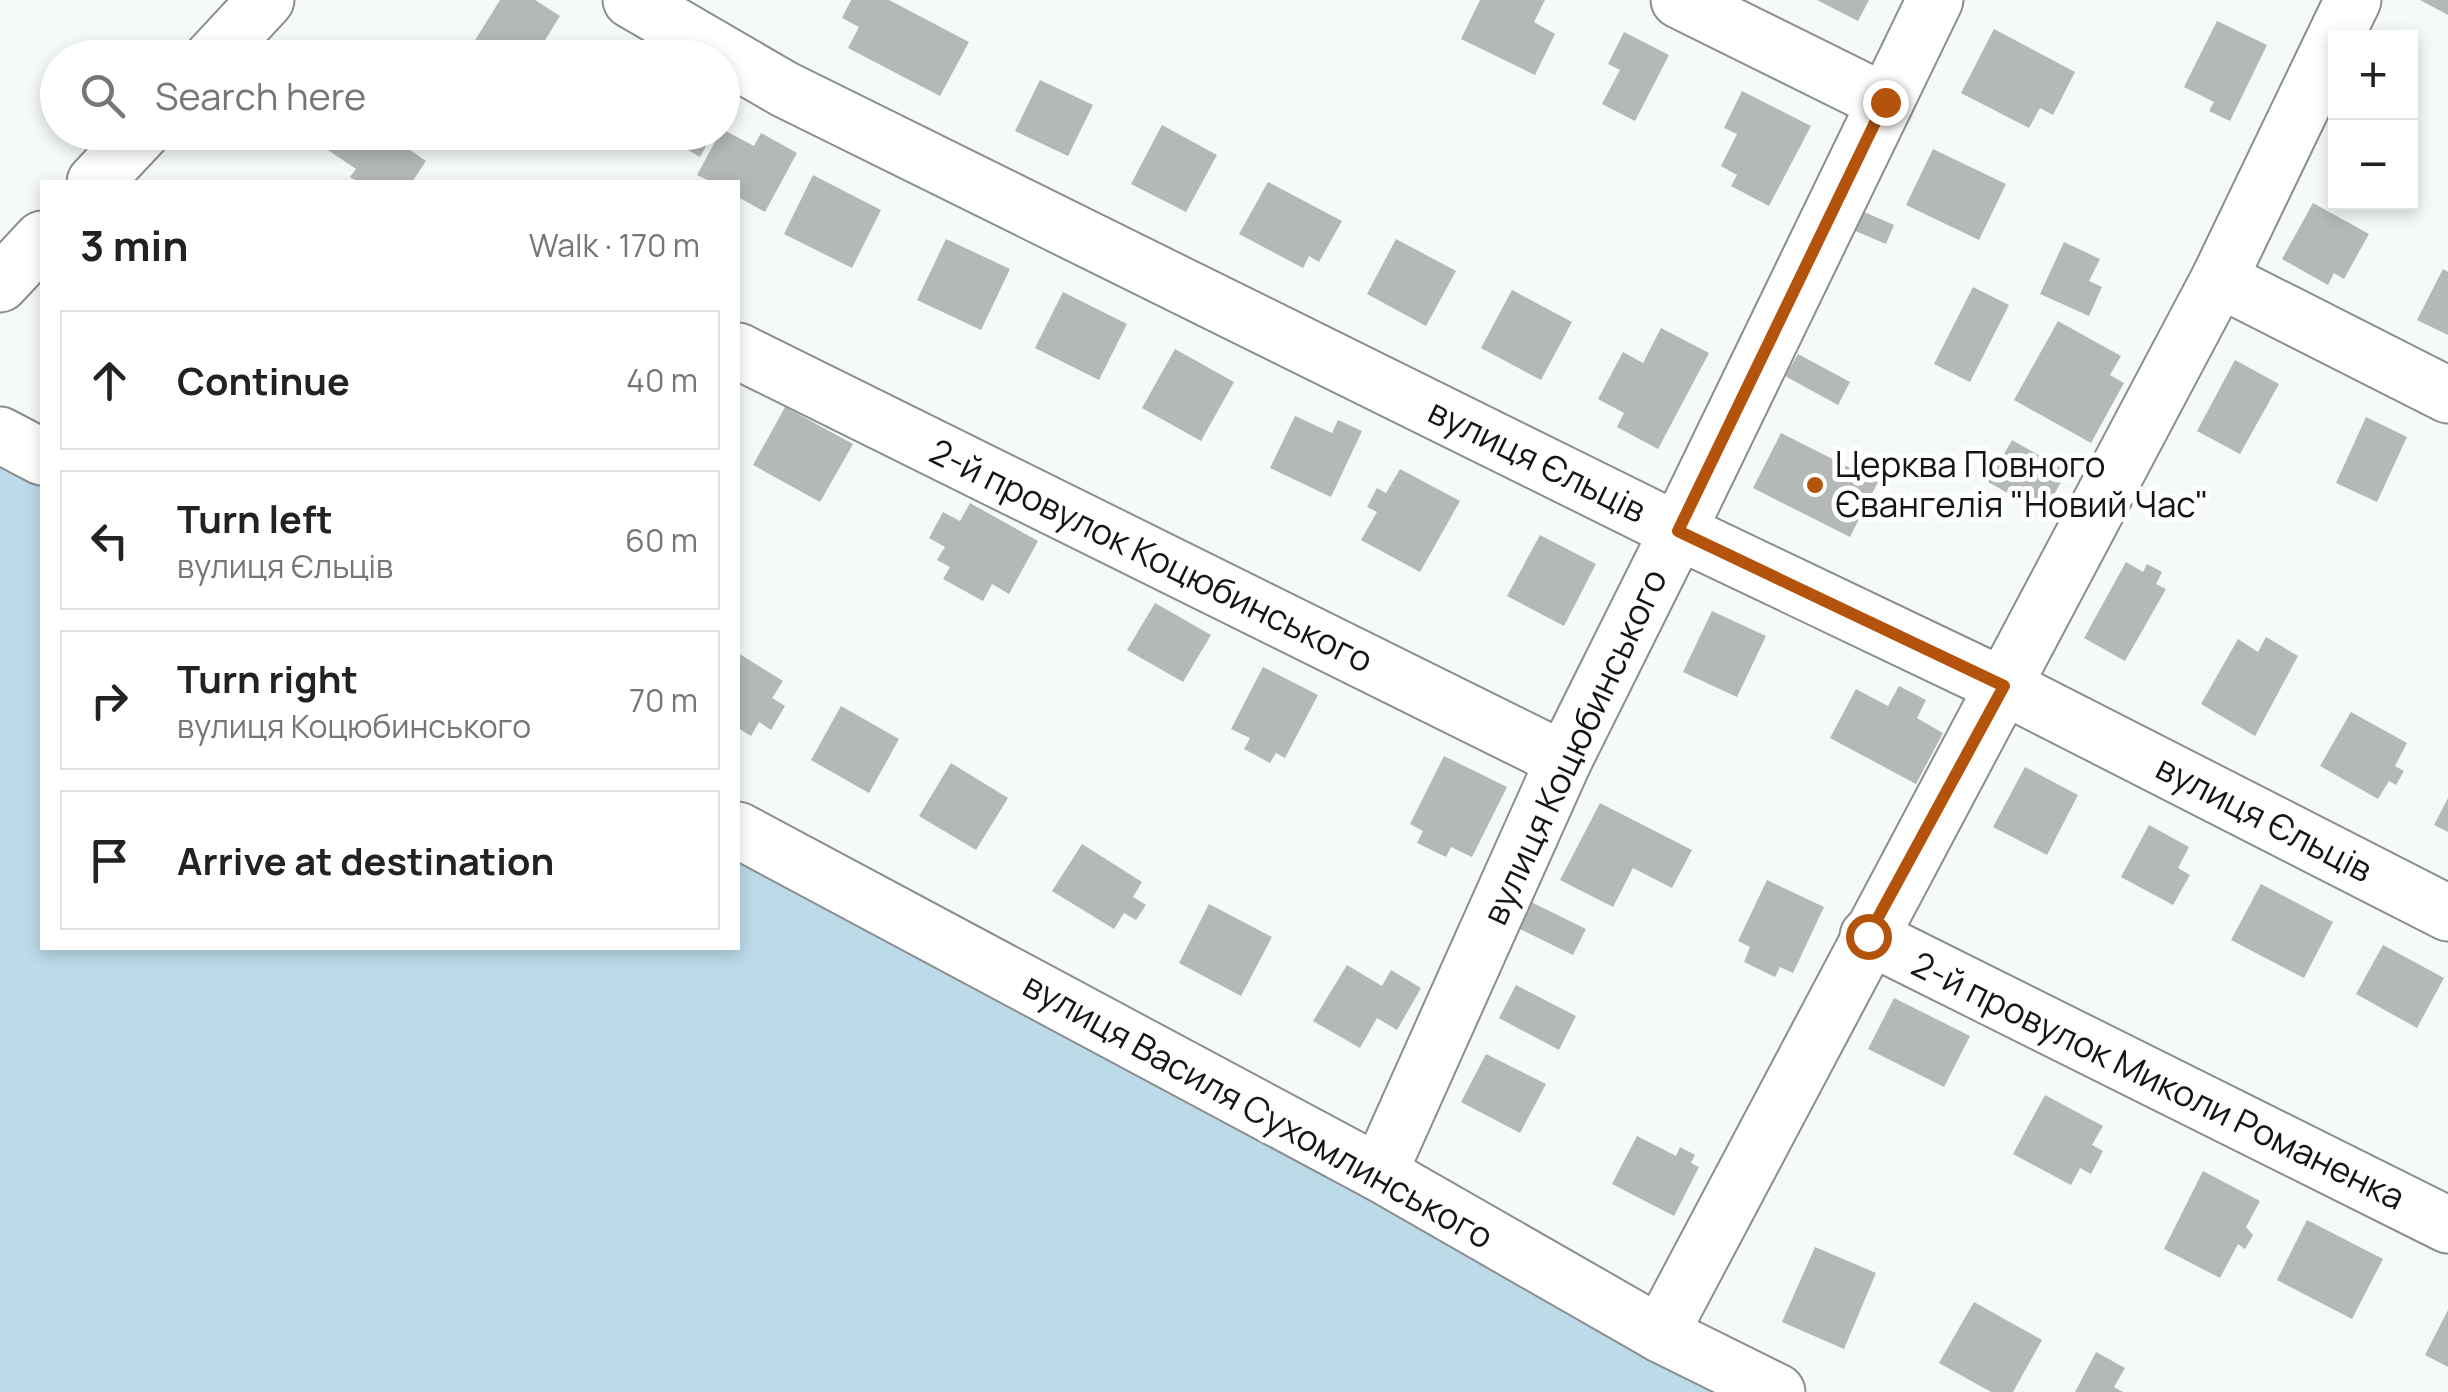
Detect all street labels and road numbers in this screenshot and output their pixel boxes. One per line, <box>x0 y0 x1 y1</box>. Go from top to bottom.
street label: вулиця Єльців <box>1421 387 1654 533</box>
street label: 2-й провулок Коцюбинського <box>922 427 1381 684</box>
street label: вулиця Коцюбинського <box>1470 561 1678 932</box>
street label: вулиця Єльців <box>2148 743 2381 893</box>
street label: 2-й провулок Миколи Романенка <box>1904 940 2413 1221</box>
street label: вулиця Василя Сухомлинського <box>1015 961 1502 1260</box>

